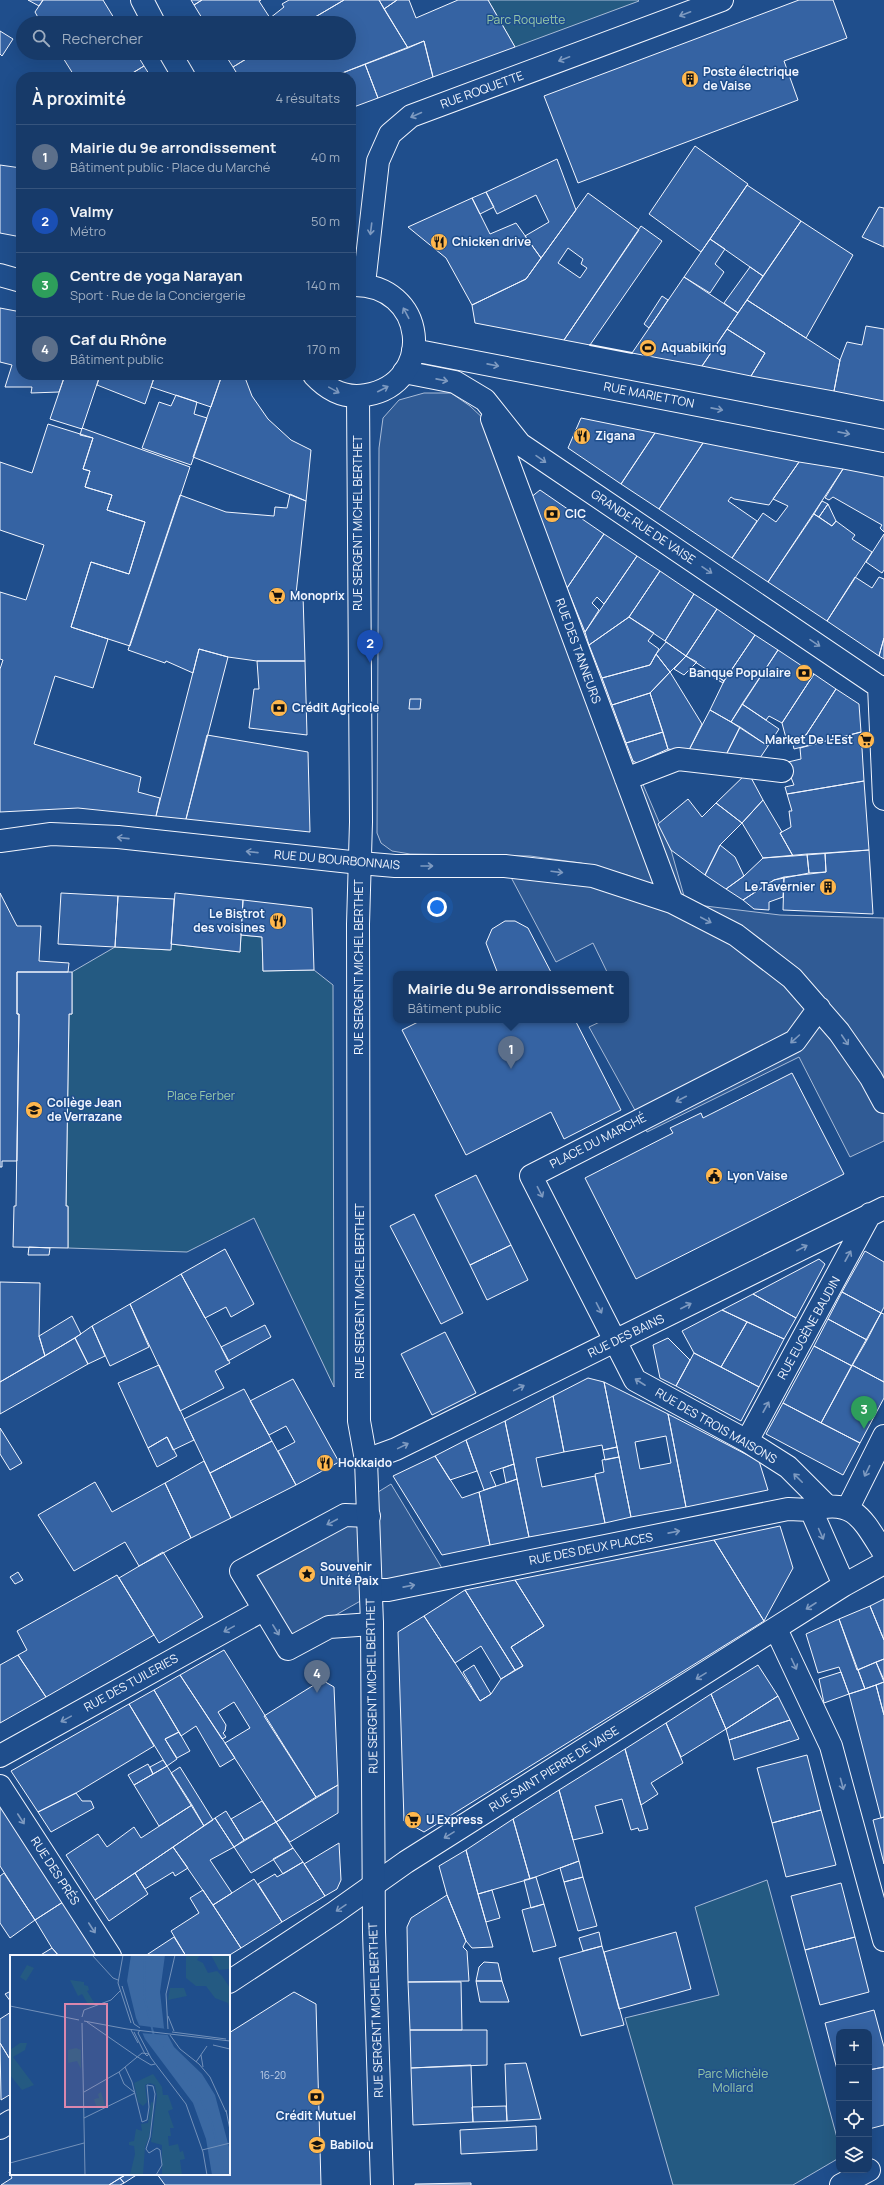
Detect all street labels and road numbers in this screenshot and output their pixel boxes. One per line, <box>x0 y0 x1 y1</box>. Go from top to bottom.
street label: RUE ROQUETTE <box>438 67 526 112</box>
street label: RUE MARIETTON <box>602 377 696 412</box>
street label: RUE SERGENT MICHEL BERTHET <box>349 434 366 611</box>
street label: GRANDE RUE DE VAISE <box>588 485 699 568</box>
street label: RUE DES TANNEURS <box>552 596 605 706</box>
street label: RUE DU BOURBONNAIS <box>273 846 401 873</box>
street label: RUE SERGENT MICHEL BERTHET <box>350 878 367 1055</box>
street label: PLACE DU MARCHÉ <box>547 1109 649 1172</box>
street label: RUE SERGENT MICHEL BERTHET <box>351 1202 368 1379</box>
street label: RUE EUGÈNE BAUDIN <box>773 1273 844 1382</box>
street label: RUE DES BAINS <box>585 1310 667 1361</box>
street label: RUE DES TROIS MAISONS <box>652 1384 780 1467</box>
street label: RUE DES DEUX PLACES <box>528 1528 654 1569</box>
street label: RUE SERGENT MICHEL BERTHET <box>361 1597 382 1774</box>
street label: RUE DES TUILERIES <box>81 1650 181 1716</box>
street label: RUE SAINT PIERRE DE VAISE <box>486 1722 622 1816</box>
street label: RUE DES PRÉS <box>27 1833 84 1908</box>
street label: RUE SERGENT MICHEL BERTHET <box>364 1921 387 2098</box>

